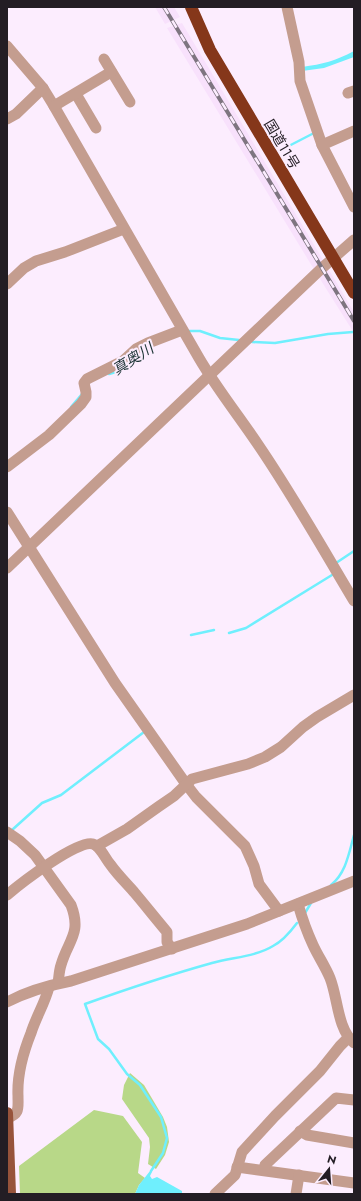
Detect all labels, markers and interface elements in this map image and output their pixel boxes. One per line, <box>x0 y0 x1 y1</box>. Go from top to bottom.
street label: 国道11号 <box>259 115 305 173</box>
water label: 真奥川 <box>108 337 160 380</box>
north arrow <box>309 1149 349 1189</box>
text: N <box>325 1151 338 1168</box>

